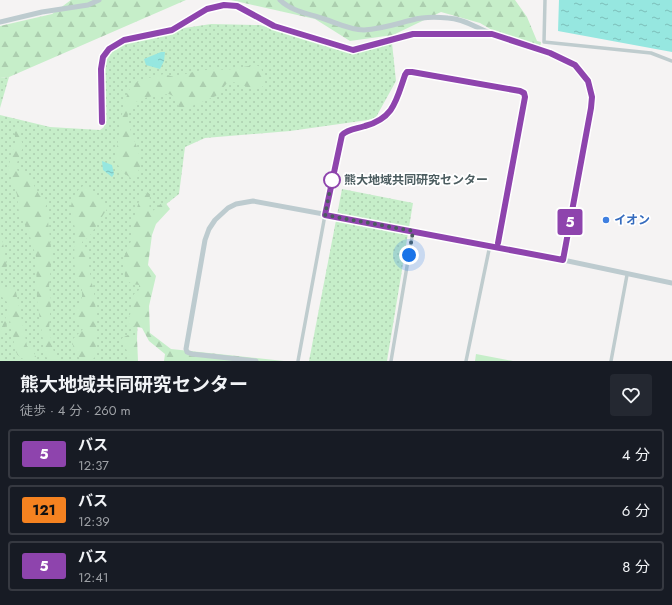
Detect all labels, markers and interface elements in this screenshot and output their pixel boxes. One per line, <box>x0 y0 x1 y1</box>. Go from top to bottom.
marker: 熊大地域共同研究センター <box>323 171 341 189</box>
place label: 熊大地域共同研究センター <box>344 171 488 189</box>
line badge: 5 <box>557 209 583 235</box>
place label: イオン <box>614 211 650 229</box>
text: 5 <box>565 212 575 232</box>
marker: イオン <box>601 215 611 225</box>
your location <box>399 245 419 265</box>
text: 熊大地域共同研究センター <box>20 371 248 398</box>
button: heart <box>610 374 652 416</box>
text: 徒歩 · 4 分 · 260 m <box>20 401 131 420</box>
text: バス <box>78 434 108 456</box>
text: 5 <box>39 444 49 464</box>
text: 4 分 <box>622 444 650 466</box>
text: 12:37 <box>78 456 109 475</box>
text: バス <box>78 490 108 512</box>
text: 121 <box>32 500 56 520</box>
text: 6 分 <box>622 500 650 522</box>
text: 12:39 <box>78 512 110 531</box>
text: バス <box>78 546 108 568</box>
text: 5 <box>39 556 49 576</box>
text: 8 分 <box>622 556 650 578</box>
text: 12:41 <box>78 568 109 587</box>

